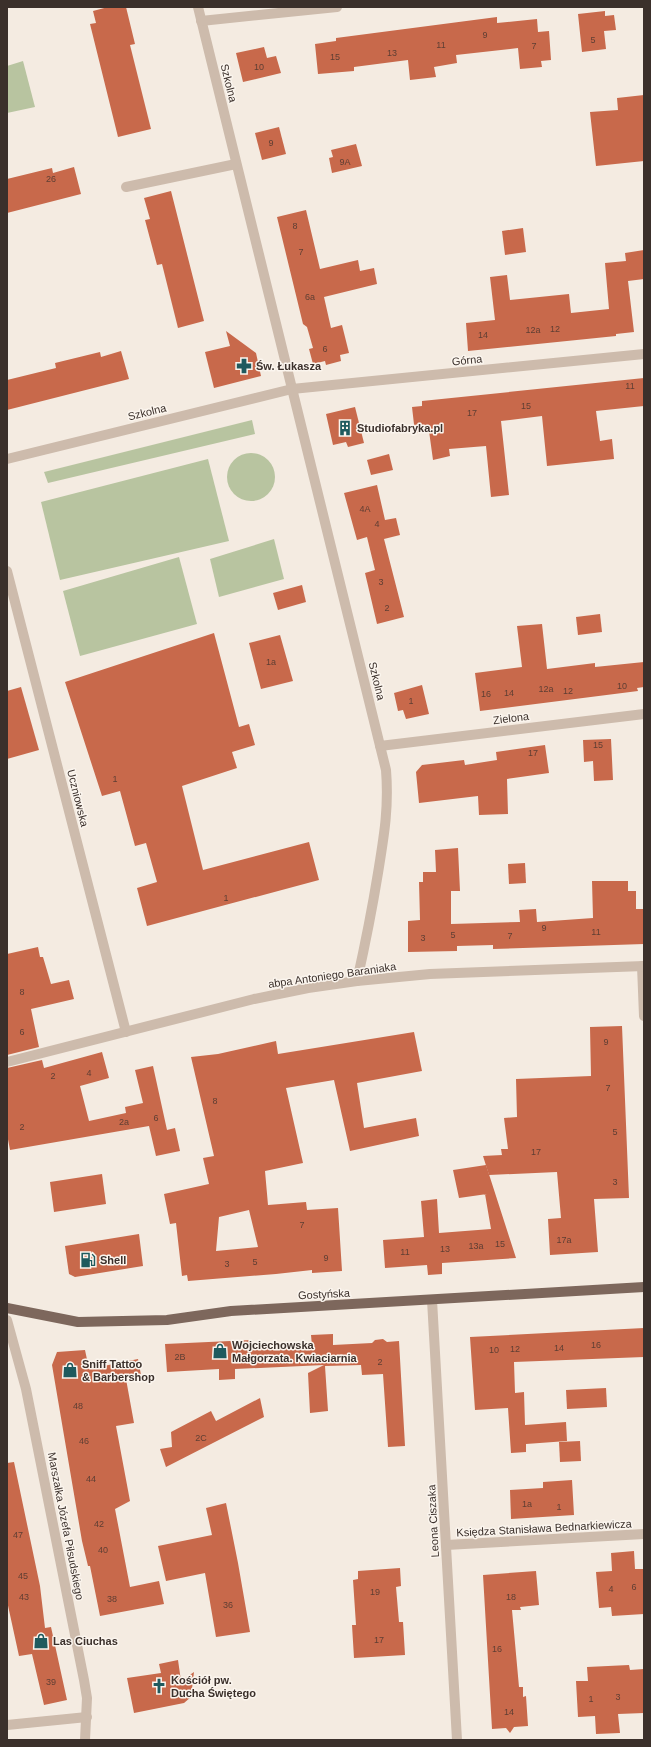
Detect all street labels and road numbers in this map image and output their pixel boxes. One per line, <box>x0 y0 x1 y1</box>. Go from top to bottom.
street label: Szkolna <box>218 63 240 104</box>
street label: Górna <box>451 352 484 368</box>
street label: Szkolna <box>127 401 168 423</box>
street label: Szkolna <box>366 661 388 702</box>
street label: Zielona <box>492 710 531 726</box>
street label: Uczniowska <box>65 768 91 829</box>
street label: abpa Antoniego Baraniaka <box>267 960 398 990</box>
street label: Gostyńska <box>298 1287 351 1301</box>
street label: Marszałka Józefa Piłsudskiego <box>46 1451 86 1601</box>
street label: Leona Ciszaka <box>425 1483 441 1558</box>
street label: Księdza Stanisława Bednarkiewicza <box>456 1517 633 1539</box>

